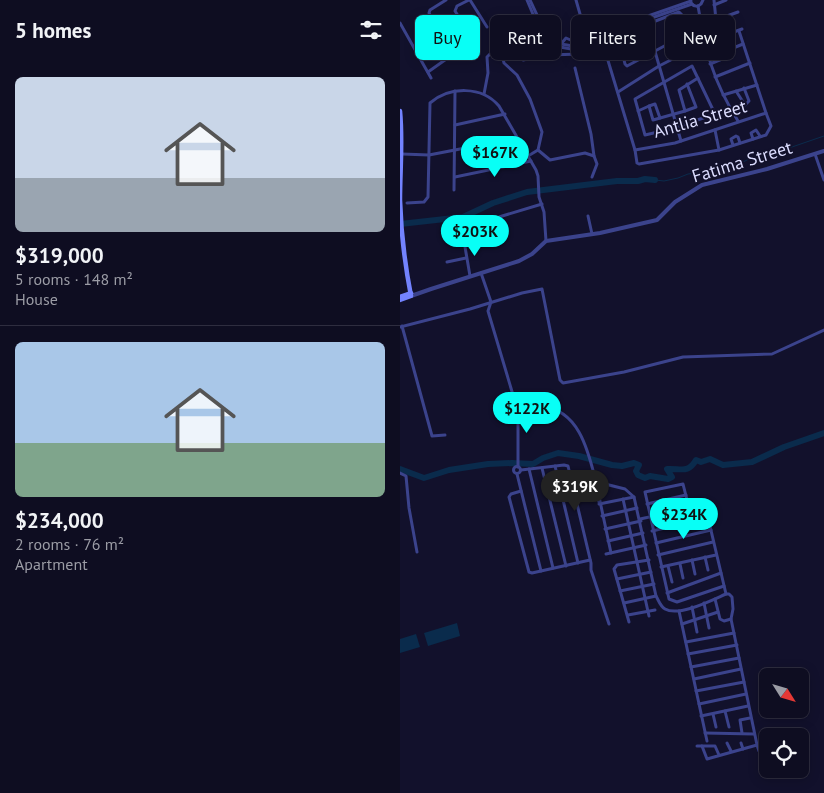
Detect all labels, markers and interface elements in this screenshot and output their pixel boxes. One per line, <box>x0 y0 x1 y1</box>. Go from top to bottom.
chip: Buy <box>415 15 480 60</box>
chip: Rent <box>490 15 561 60</box>
chip: Filters <box>571 15 655 60</box>
chip: New <box>665 15 735 60</box>
icon: filters <box>357 16 385 44</box>
text: 5 homes <box>15 17 91 44</box>
street label: Antlia Street <box>650 94 749 143</box>
icon: home <box>155 109 245 199</box>
street label: Fatima Street <box>689 135 795 188</box>
pin: $167K <box>460 136 530 178</box>
text: $167K <box>472 142 518 162</box>
pin: $203K <box>440 214 510 257</box>
text: $203K <box>452 221 498 241</box>
text: $319,000 <box>15 242 104 269</box>
text: 5 rooms · 148 m² <box>15 269 133 289</box>
text: House <box>15 289 58 309</box>
icon: home <box>155 375 245 465</box>
pin: $122K <box>492 392 562 434</box>
text: $122K <box>504 398 550 418</box>
pin: $319K <box>540 470 610 512</box>
text: $319K <box>552 476 598 496</box>
pin: $234K <box>649 498 719 540</box>
text: $234K <box>661 504 707 524</box>
text: $234,000 <box>15 507 104 534</box>
text: 2 rooms · 76 m² <box>15 534 124 554</box>
text: Apartment <box>15 554 88 574</box>
north arrow <box>759 668 809 718</box>
map controls <box>759 668 809 778</box>
button: locate <box>759 728 809 778</box>

